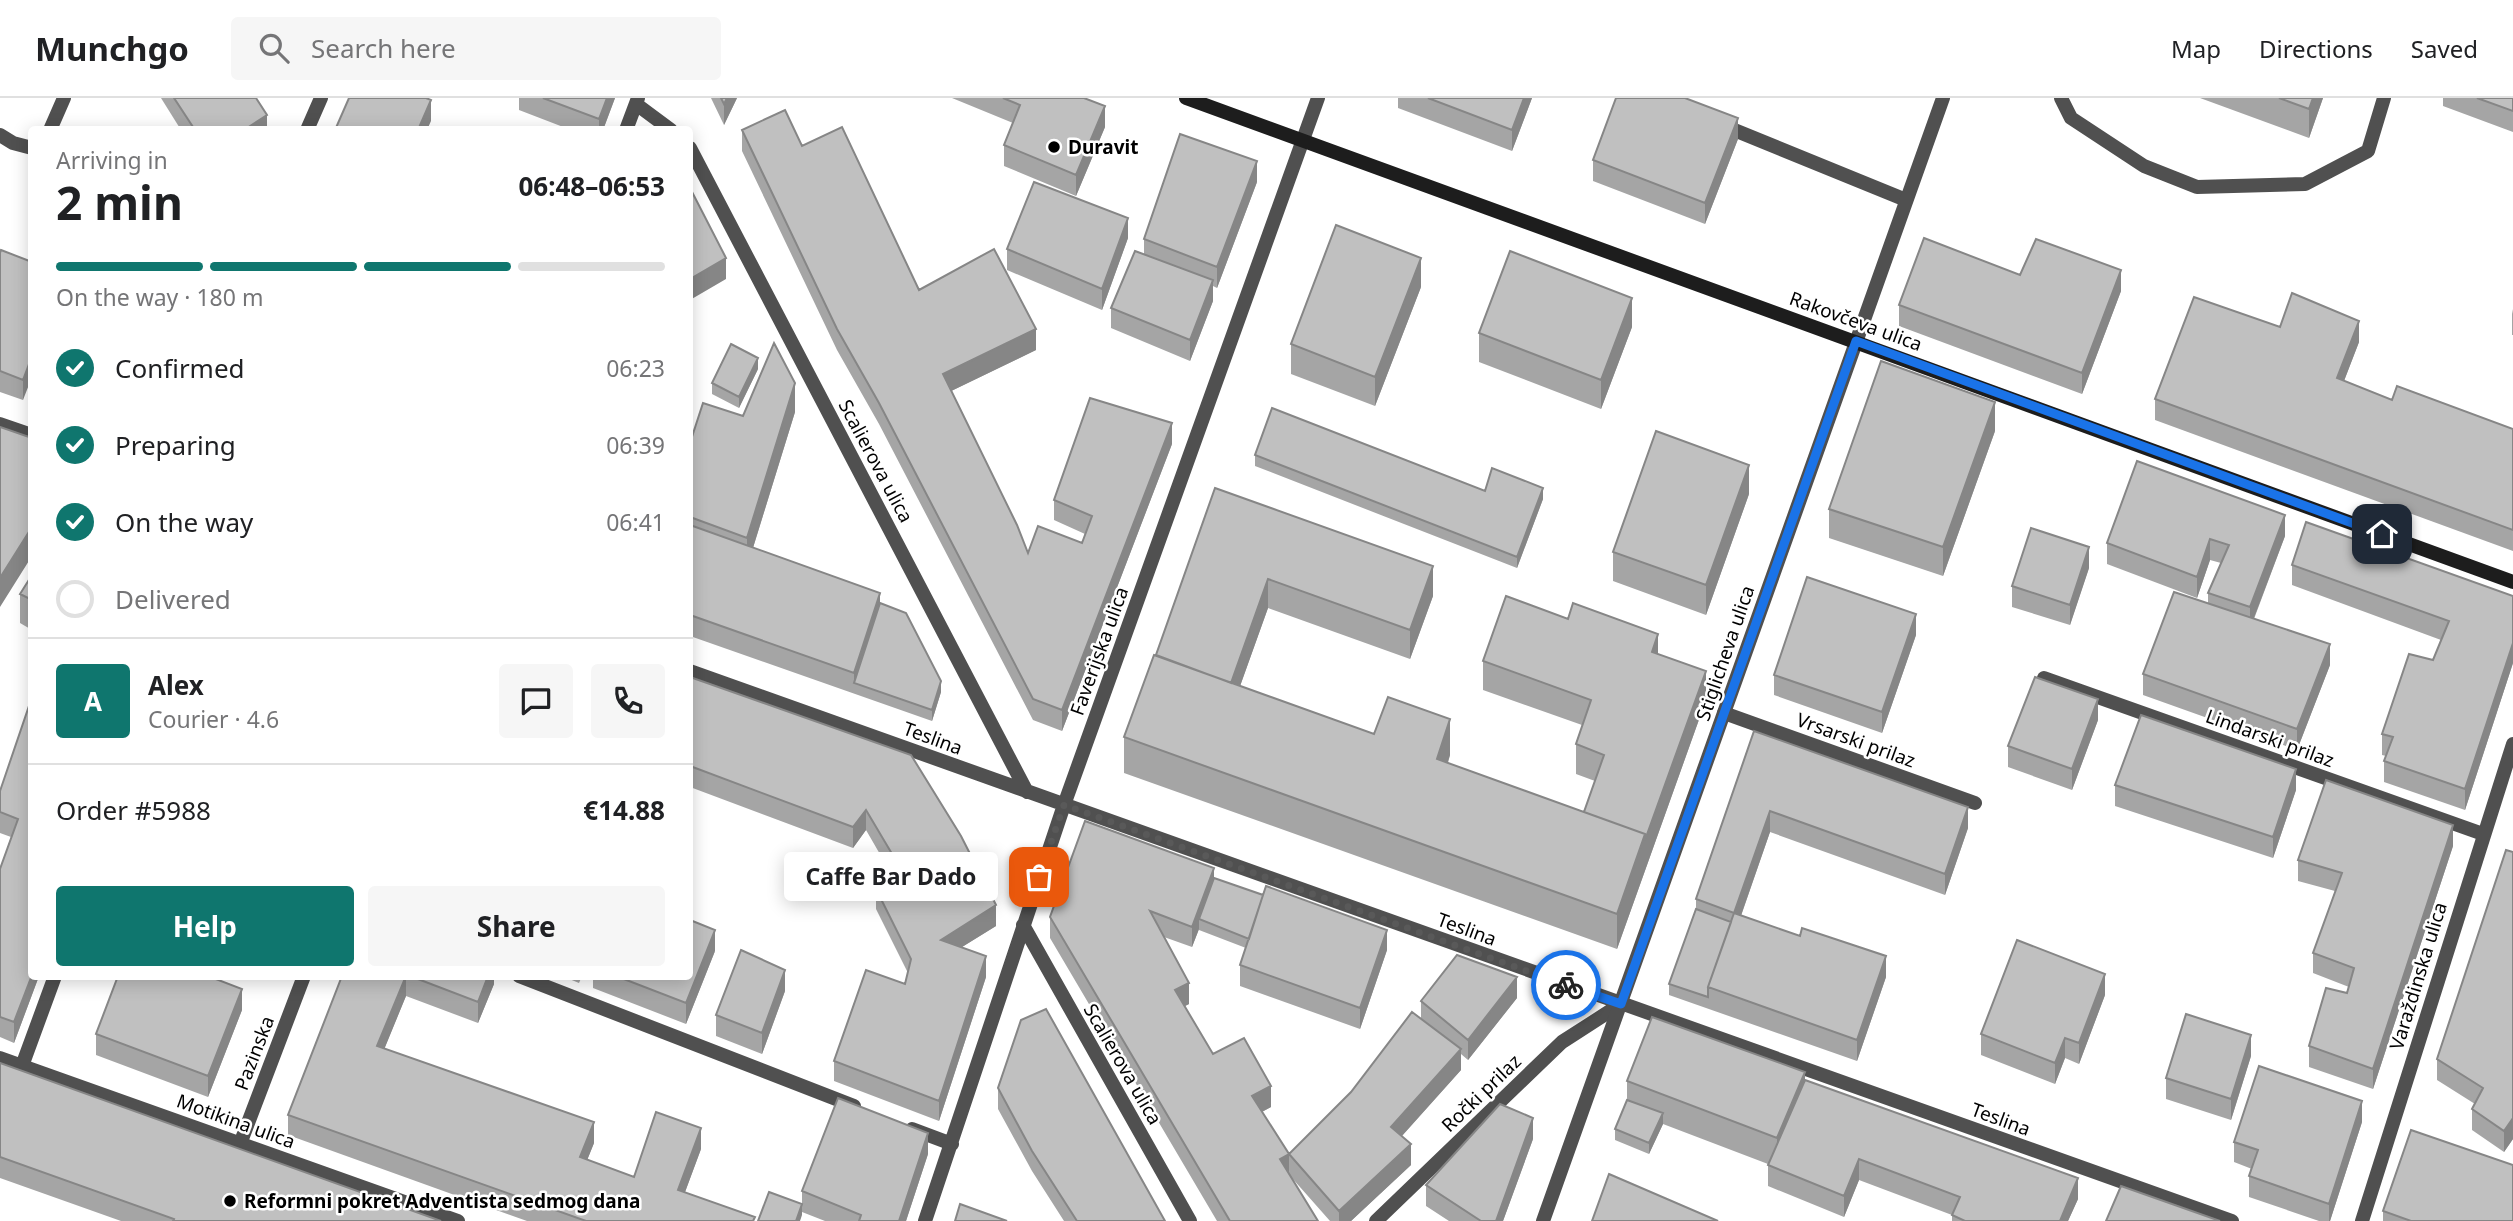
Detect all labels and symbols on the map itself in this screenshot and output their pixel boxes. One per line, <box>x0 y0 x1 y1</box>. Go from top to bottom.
place label: Duravit <box>1068 134 1139 160</box>
marker: Duravit <box>1046 139 1062 155</box>
street label: Rakovčeva ulica <box>1786 285 1926 357</box>
street label: Scalierova ulica <box>833 395 919 527</box>
pin <box>2352 504 2412 564</box>
street label: Stiglicheva ulica <box>1690 582 1760 724</box>
street label: Faverijska ulica <box>1064 583 1134 719</box>
street label: Lindarski prilaz <box>2202 703 2338 773</box>
street label: Vrsarski prilaz <box>1793 706 1919 774</box>
street label: Teslina <box>900 715 966 761</box>
pin <box>1009 847 1069 907</box>
callout: Caffe Bar Dado <box>783 852 997 902</box>
street label: Varaždinska ulica <box>2383 899 2453 1053</box>
street label: Teslina <box>1434 906 1500 952</box>
courier <box>1531 950 1601 1020</box>
street label: Scalierova ulica <box>1078 999 1168 1129</box>
street label: Pazinska <box>228 1012 280 1094</box>
street label: Ročki prilaz <box>1436 1048 1527 1138</box>
street label: Motikina ulica <box>173 1088 299 1154</box>
street label: Teslina <box>1968 1096 2034 1142</box>
place label: Reformni pokret Adventista sedmog dana <box>244 1188 640 1214</box>
marker: Reformni pokret Adventista sedmog dana <box>222 1193 238 1209</box>

